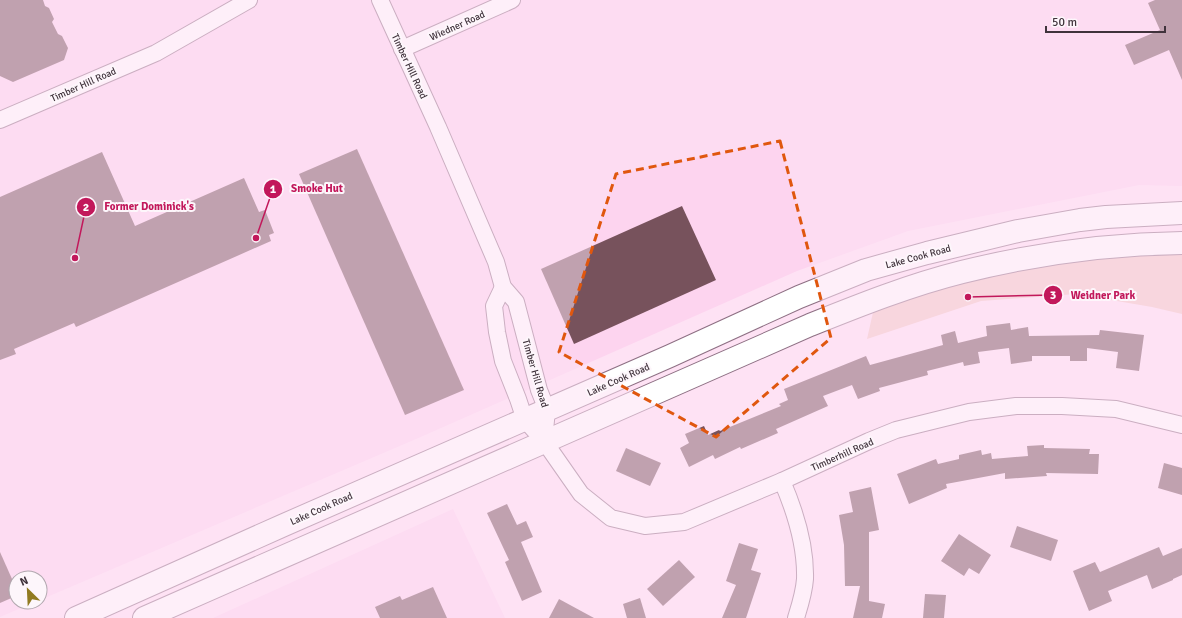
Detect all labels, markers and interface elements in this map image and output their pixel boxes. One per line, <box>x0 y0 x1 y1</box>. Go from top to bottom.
street label: Wiedner Road <box>428 8 487 43</box>
scale bar <box>1046 8 1165 34</box>
text: 50 m <box>1052 15 1077 30</box>
street label: Timber Hill Road <box>389 32 429 101</box>
street label: Timber Hill Road <box>49 65 118 105</box>
callout: Smoke Hut <box>263 177 351 200</box>
text: 1 <box>270 182 277 197</box>
text: Smoke Hut <box>291 182 343 195</box>
callout: Former Dominick's <box>76 195 202 218</box>
text: 2 <box>83 200 89 215</box>
text: Former Dominick's <box>104 200 194 213</box>
street label: Lake Cook Road <box>884 242 952 271</box>
callout: Weidner Park <box>1043 283 1143 306</box>
text: 3 <box>1050 288 1056 303</box>
text: Weidner Park <box>1071 289 1135 302</box>
street label: Timber Hill Road <box>520 338 551 409</box>
street label: Lake Cook Road <box>585 361 652 399</box>
street label: Timberhill Road <box>809 436 875 474</box>
street label: Lake Cook Road <box>288 490 355 528</box>
north arrow <box>8 570 48 610</box>
text: N <box>18 574 30 589</box>

